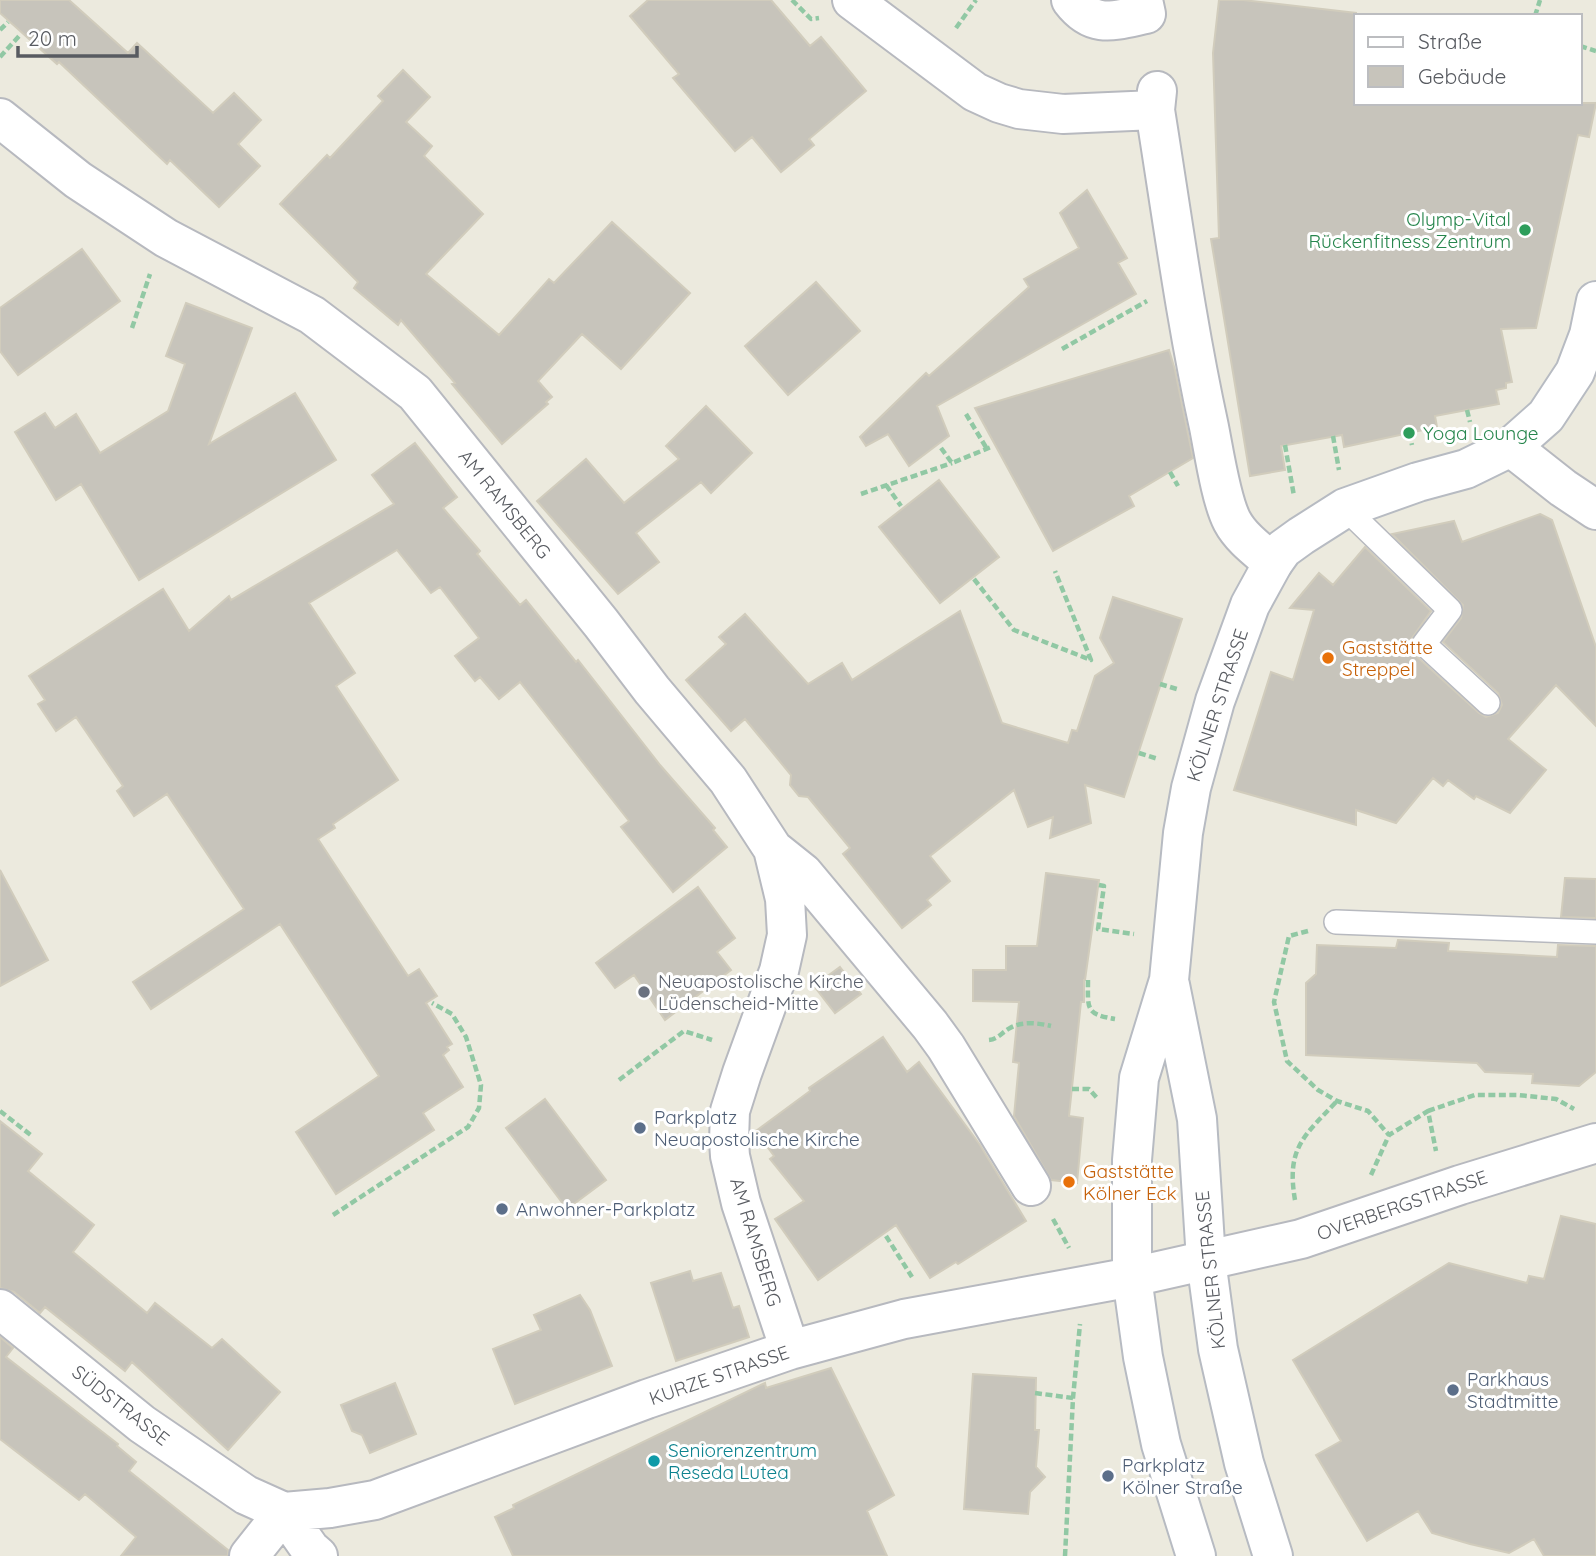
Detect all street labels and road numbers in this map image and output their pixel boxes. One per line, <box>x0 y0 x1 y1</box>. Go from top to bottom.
street label: AM RAMSBERG <box>454 445 556 563</box>
street label: KÖLNER STRASSE <box>1181 626 1253 784</box>
street label: OVERBERGSTRASSE <box>1314 1165 1490 1245</box>
street label: AM RAMSBERG <box>725 1175 787 1309</box>
street label: KÖLNER STRASSE <box>1190 1190 1230 1350</box>
street label: KURZE STRASSE <box>646 1340 792 1410</box>
street label: SÜDSTRASSE <box>67 1359 175 1451</box>

